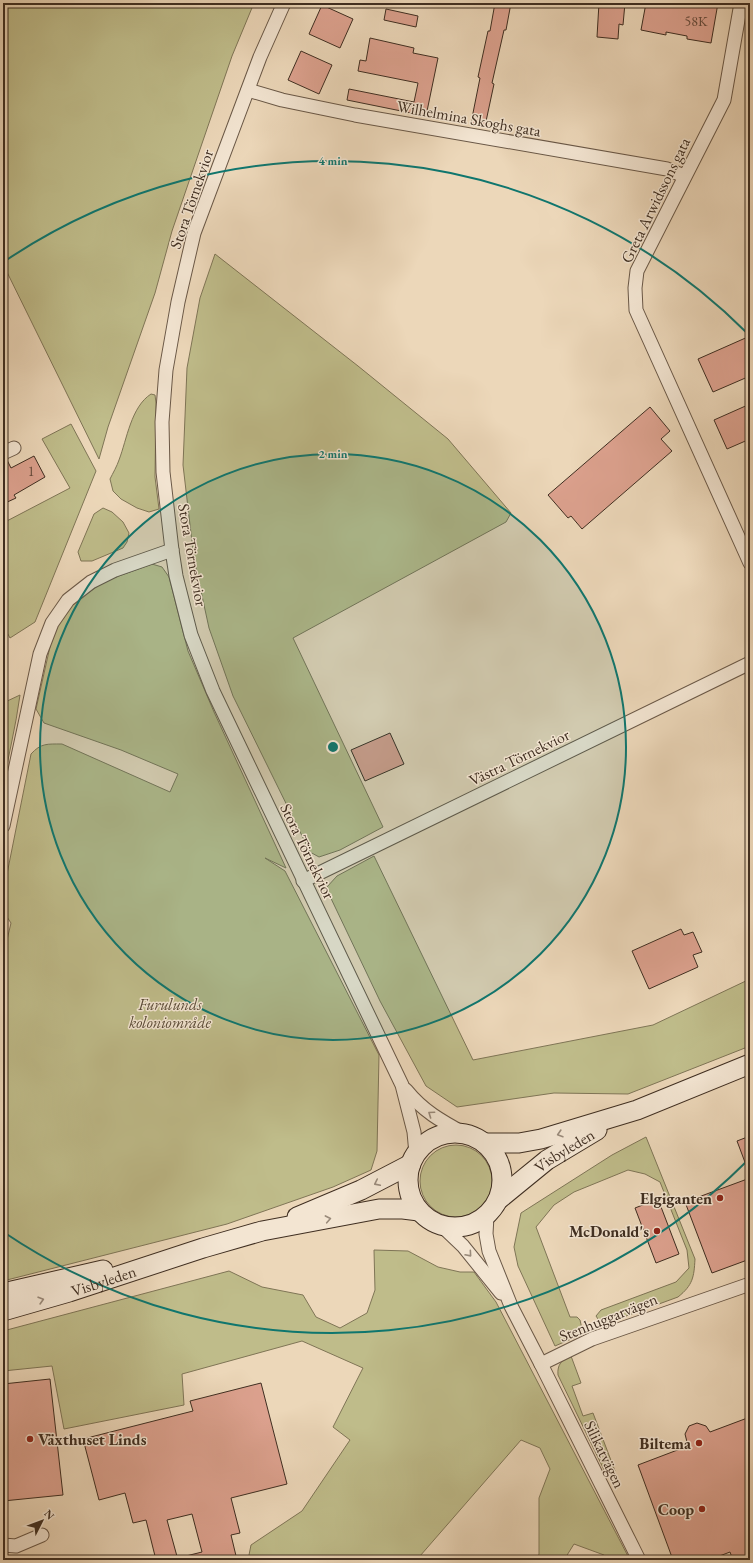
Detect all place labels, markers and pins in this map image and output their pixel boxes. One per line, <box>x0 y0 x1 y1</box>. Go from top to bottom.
centre of rings <box>326 740 340 754</box>
place label: Elgiganten <box>640 1188 712 1209</box>
marker: Elgiganten <box>715 1193 725 1203</box>
place label: McDonald's <box>569 1221 649 1242</box>
marker: McDonald's <box>652 1226 662 1236</box>
place label: Växthuset Linds <box>38 1429 147 1450</box>
place label: Biltema <box>639 1433 692 1454</box>
marker: Växthuset Linds <box>25 1434 35 1444</box>
marker: Biltema <box>694 1438 704 1448</box>
place label: Coop <box>658 1499 694 1520</box>
marker: Coop <box>697 1504 707 1514</box>

